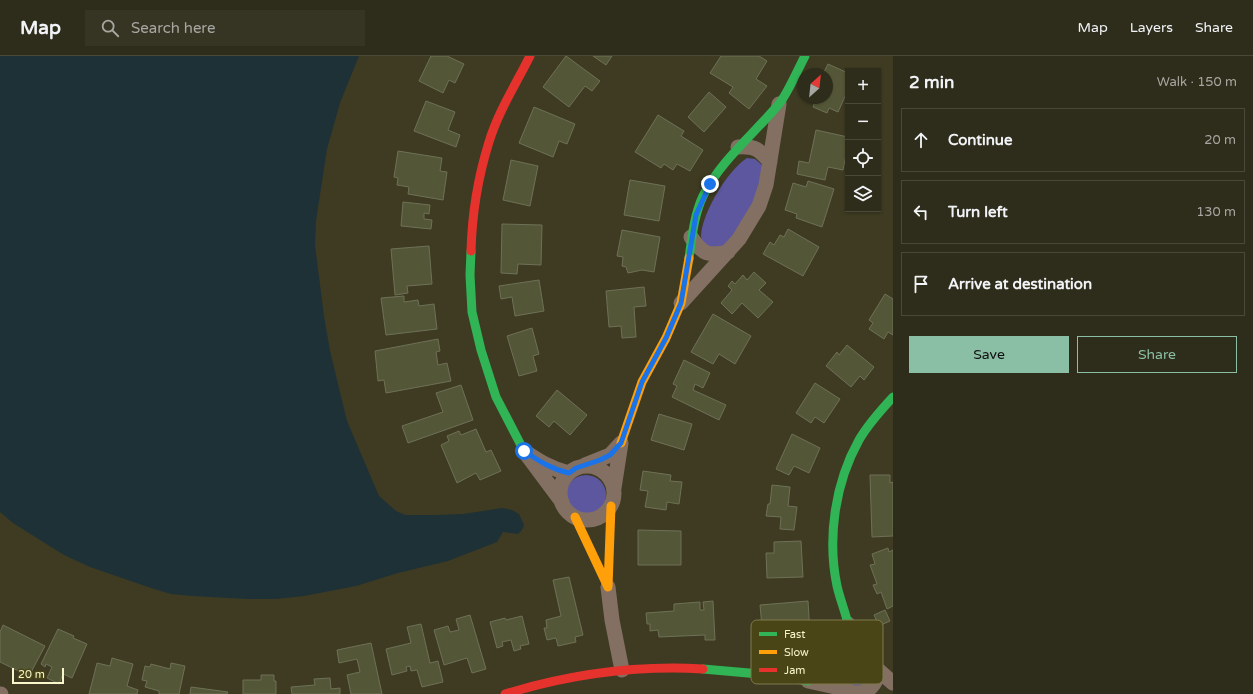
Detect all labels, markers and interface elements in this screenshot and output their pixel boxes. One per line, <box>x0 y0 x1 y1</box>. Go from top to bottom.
search box <box>85 10 365 46</box>
text: Map <box>20 17 61 39</box>
icon: search <box>99 17 121 39</box>
text: Search here <box>131 19 215 37</box>
text: Map <box>1078 19 1108 36</box>
text: Layers <box>1130 19 1173 36</box>
text: Share <box>1195 19 1233 36</box>
north arrow <box>797 68 833 104</box>
map controls <box>845 68 881 212</box>
button: + <box>845 68 881 104</box>
text: 2 min <box>909 72 954 93</box>
text: Walk · 150 m <box>1157 74 1237 90</box>
button: − <box>845 104 881 140</box>
icon: ahead <box>910 129 932 151</box>
text: Continue <box>948 131 1012 149</box>
text: 20 m <box>1204 132 1236 148</box>
button: locate <box>845 140 881 176</box>
route end <box>701 175 719 193</box>
button: layers <box>845 176 881 212</box>
icon: left <box>910 201 932 223</box>
text: Turn left <box>948 203 1008 221</box>
text: 130 m <box>1196 204 1236 220</box>
icon: arrive <box>910 273 932 295</box>
text: Arrive at destination <box>948 275 1092 293</box>
button: Save <box>909 336 1069 373</box>
button: Share <box>1077 336 1237 373</box>
route start <box>515 442 533 460</box>
legend <box>751 620 883 684</box>
text: Fast <box>784 628 805 641</box>
text: Slow <box>784 646 809 659</box>
text: Jam <box>784 664 805 677</box>
scale bar <box>12 666 64 685</box>
text: 20 m <box>18 668 45 681</box>

